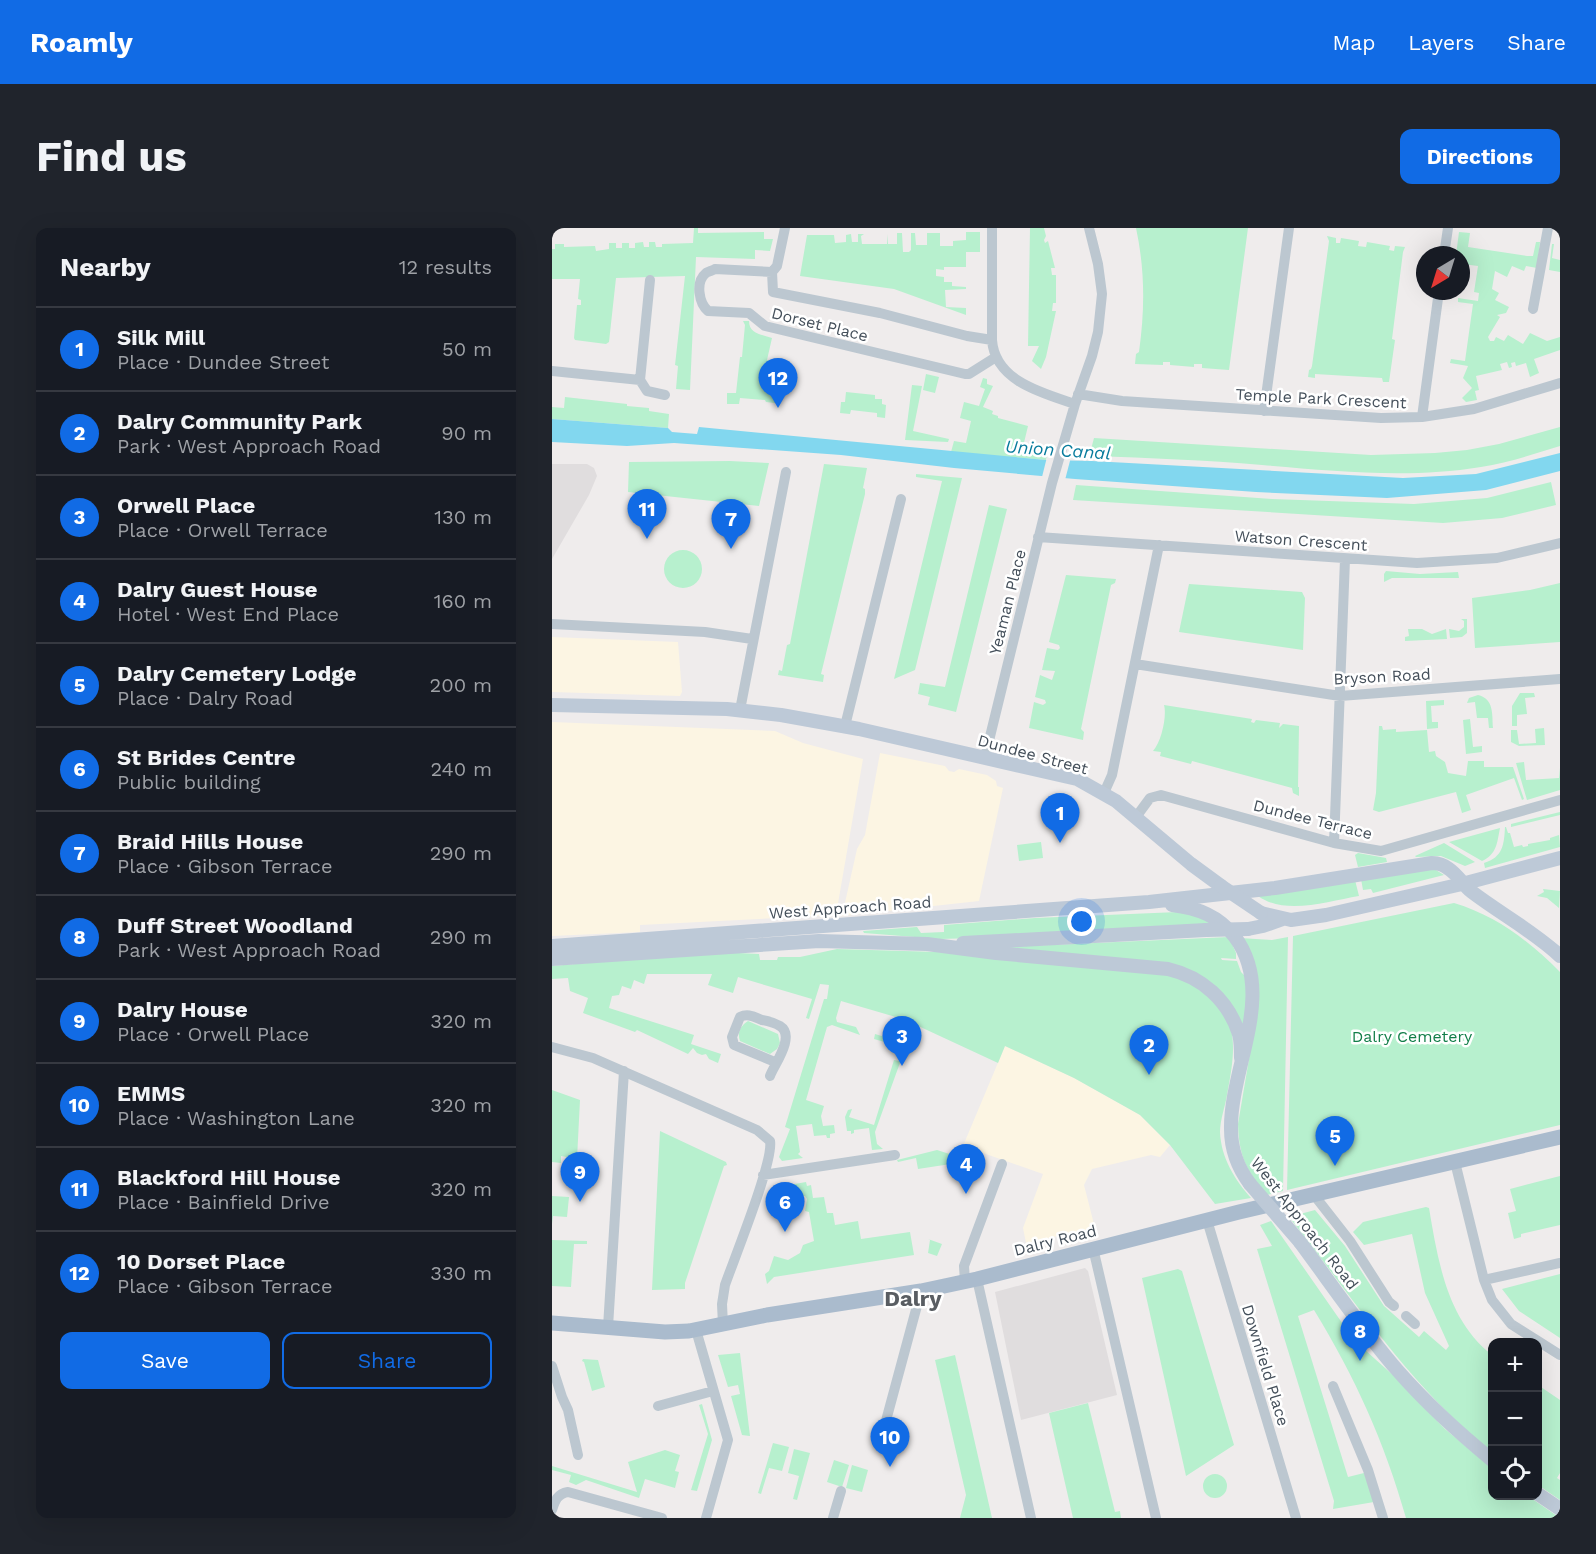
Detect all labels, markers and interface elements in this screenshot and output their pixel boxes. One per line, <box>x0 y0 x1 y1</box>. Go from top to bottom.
text: Roamly <box>30 26 133 59</box>
text: Map <box>1332 30 1375 55</box>
text: Layers <box>1408 30 1474 55</box>
text: Share <box>1507 30 1566 55</box>
button: Directions <box>1400 129 1560 184</box>
text: Find us <box>36 132 187 181</box>
north arrow <box>1416 246 1470 300</box>
text: Nearby <box>60 252 151 282</box>
text: 12 results <box>399 255 492 279</box>
street label: Dorset Place <box>770 303 870 346</box>
text: Silk Mill <box>117 325 205 350</box>
text: 1 <box>75 337 84 361</box>
text: 50 m <box>442 337 492 361</box>
text: Place · Dundee Street <box>117 350 329 374</box>
pin: 12 <box>758 358 798 408</box>
street label: Temple Park Crescent <box>1235 385 1407 412</box>
text: Dalry Community Park <box>117 409 362 434</box>
text: 2 <box>74 421 85 445</box>
text: 90 m <box>441 421 492 445</box>
text: Park · West Approach Road <box>117 434 381 458</box>
water label: Union Canal <box>1005 435 1112 464</box>
pin: 11 <box>628 490 667 539</box>
text: Orwell Place <box>117 493 255 518</box>
pin: 7 <box>712 500 750 549</box>
text: 3 <box>74 505 85 529</box>
text: 130 m <box>434 505 492 529</box>
text: Place · Orwell Terrace <box>117 518 328 542</box>
street label: Watson Crescent <box>1234 526 1368 555</box>
street label: Yeaman Place <box>985 547 1030 657</box>
text: Dalry Guest House <box>117 577 318 602</box>
text: 4 <box>73 589 86 613</box>
text: 160 m <box>434 589 492 613</box>
text: Hotel · West End Place <box>117 602 339 626</box>
text: Dalry Cemetery Lodge <box>117 661 356 686</box>
street label: Bryson Road <box>1333 664 1431 689</box>
text: 5 <box>74 673 85 697</box>
text: 200 m <box>430 673 492 697</box>
text: Place · Dalry Road <box>117 686 293 710</box>
street label: Dundee Street <box>976 731 1090 778</box>
text: St Brides Centre <box>117 745 296 770</box>
text: 6 <box>73 757 86 781</box>
text: 240 m <box>430 757 492 781</box>
text: Public building <box>117 770 261 794</box>
pin: 1 <box>1040 794 1080 843</box>
street label: Dundee Terrace <box>1251 796 1374 843</box>
text: Braid Hills House <box>117 829 303 854</box>
text: 7 <box>73 841 86 865</box>
text: 290 m <box>430 841 492 865</box>
text: Place · Gibson Terrace <box>117 854 333 878</box>
street label: West Approach Road <box>768 892 932 923</box>
your location <box>1067 907 1096 936</box>
text: Duff Street Woodland <box>117 913 353 938</box>
text: 8 <box>73 925 86 949</box>
text: 290 m <box>430 925 492 949</box>
text: Park · West Approach Road <box>117 938 381 962</box>
text: Dalry House <box>117 997 248 1022</box>
text: 9 <box>73 1009 86 1033</box>
text: 320 m <box>430 1009 492 1033</box>
pin: 3 <box>882 1016 922 1066</box>
text: Place · Orwell Place <box>117 1022 309 1046</box>
pin: 2 <box>1130 1026 1168 1075</box>
park label: Dalry Cemetery <box>1352 1027 1473 1046</box>
text: EMMS <box>117 1081 185 1106</box>
text: 10 <box>69 1093 90 1117</box>
text: 320 m <box>430 1093 492 1117</box>
text: Place · Washington Lane <box>117 1106 355 1130</box>
pin: 5 <box>1316 1116 1354 1166</box>
pin: 4 <box>946 1144 986 1194</box>
pin: 9 <box>561 1152 600 1202</box>
street label: West Approach Road <box>1247 1153 1362 1293</box>
text: Blackford Hill House <box>117 1165 340 1190</box>
text: 11 <box>71 1177 88 1201</box>
text: 320 m <box>430 1177 492 1201</box>
pin: 6 <box>766 1182 804 1232</box>
text: Place · Bainfield Drive <box>117 1190 329 1214</box>
street label: Dalry Road <box>1012 1221 1098 1260</box>
text: 10 Dorset Place <box>117 1249 285 1274</box>
text: 12 <box>69 1261 90 1285</box>
text: 330 m <box>430 1261 492 1285</box>
text: Place · Gibson Terrace <box>117 1274 333 1298</box>
district label: Dalry <box>884 1286 942 1311</box>
street label: Downfield Place <box>1238 1302 1293 1428</box>
pin: 8 <box>1340 1312 1380 1361</box>
button: Save <box>60 1332 270 1389</box>
button: Share <box>282 1332 492 1389</box>
map controls <box>1488 1338 1542 1500</box>
button: + <box>1488 1338 1542 1392</box>
button: − <box>1488 1392 1542 1446</box>
pin: 10 <box>870 1418 910 1467</box>
button: locate <box>1488 1446 1542 1500</box>

